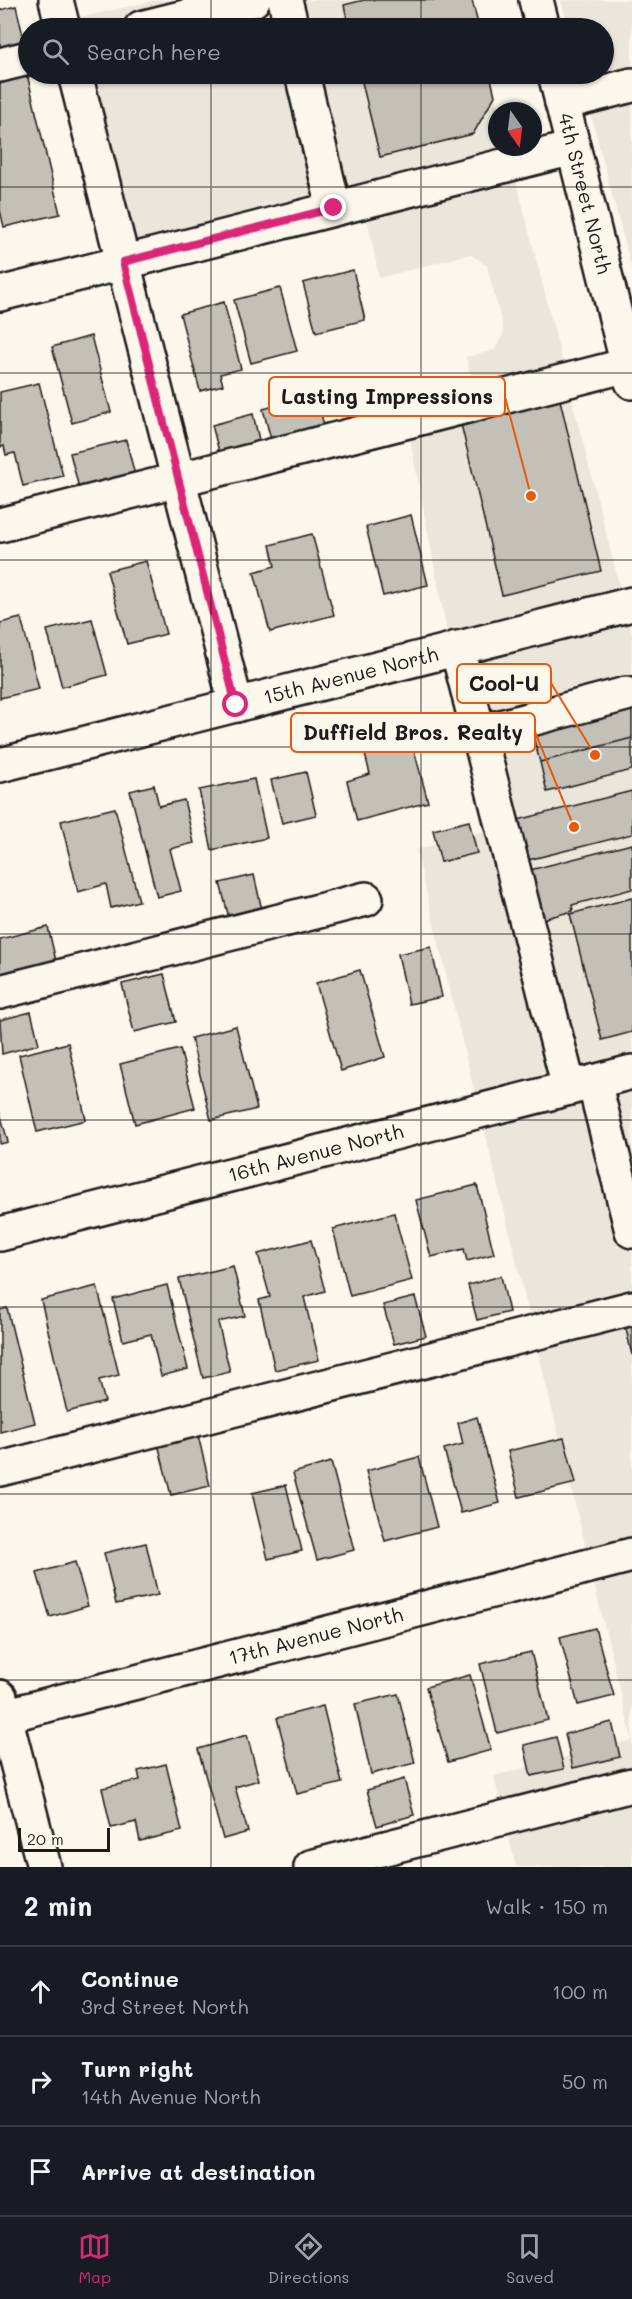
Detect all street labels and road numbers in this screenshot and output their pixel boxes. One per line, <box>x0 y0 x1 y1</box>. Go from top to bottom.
street label: 4th Street North <box>553 110 618 276</box>
street label: 15th Avenue North <box>260 640 441 709</box>
street label: 16th Avenue North <box>225 1117 406 1187</box>
street label: 17th Avenue North <box>226 1600 405 1670</box>

